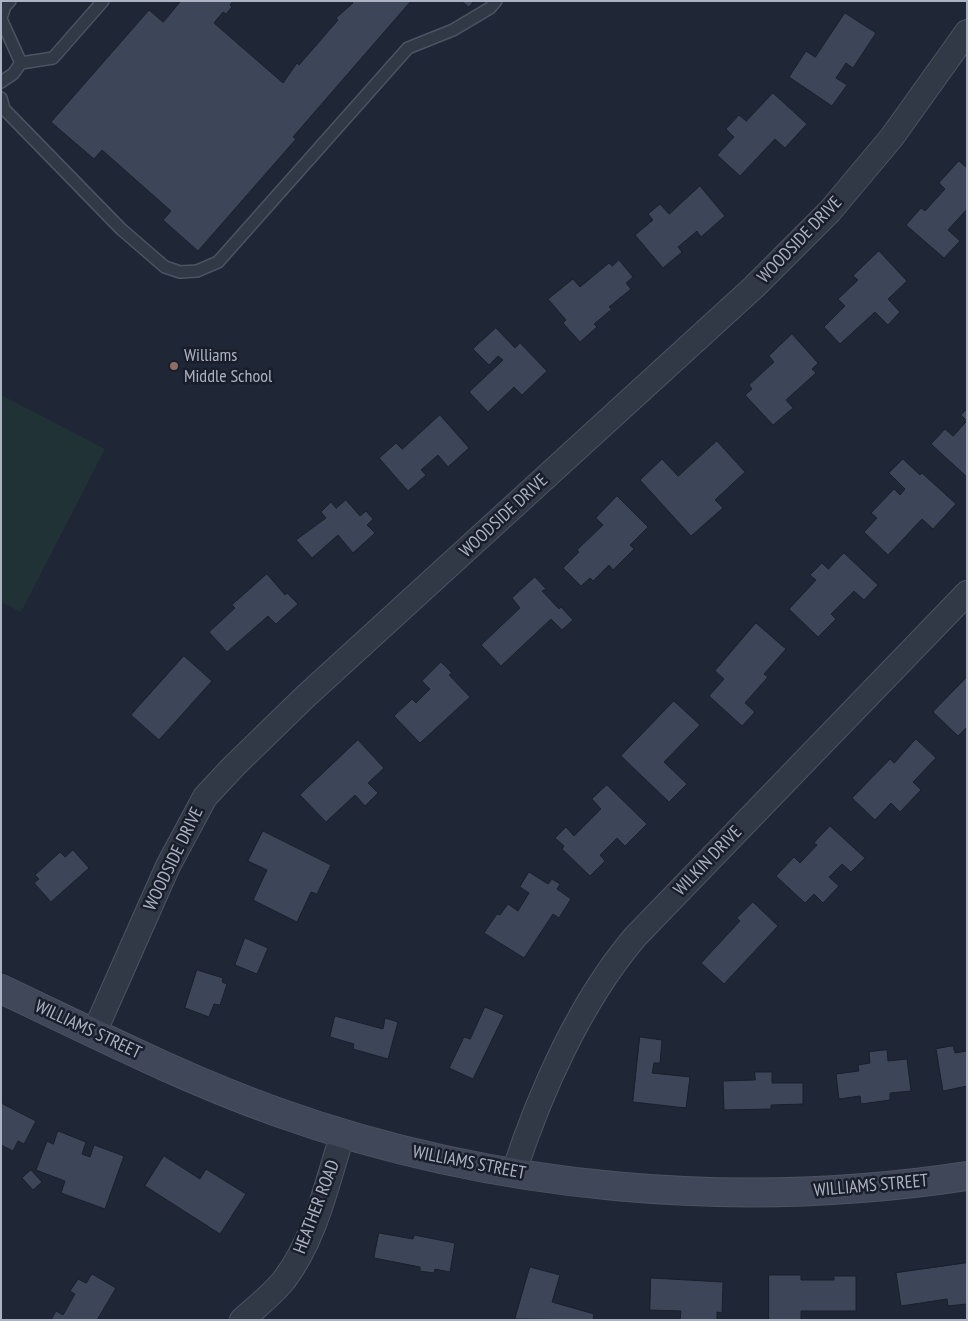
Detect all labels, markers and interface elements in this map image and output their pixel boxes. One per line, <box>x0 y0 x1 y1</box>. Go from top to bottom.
street label: WOODSIDE DRIVE <box>753 192 847 288</box>
place label: Williams Middle School <box>184 345 272 388</box>
marker: Williams Middle School <box>168 360 180 372</box>
street label: WOODSIDE DRIVE <box>456 470 552 562</box>
street label: WOODSIDE DRIVE <box>140 804 208 914</box>
street label: WILKIN DRIVE <box>669 822 747 900</box>
street label: WILLIAMS STREET <box>31 996 145 1064</box>
street label: WILLIAMS STREET <box>411 1141 527 1185</box>
street label: HEATHER ROAD <box>289 1157 345 1257</box>
street label: WILLIAMS STREET <box>813 1170 929 1202</box>

